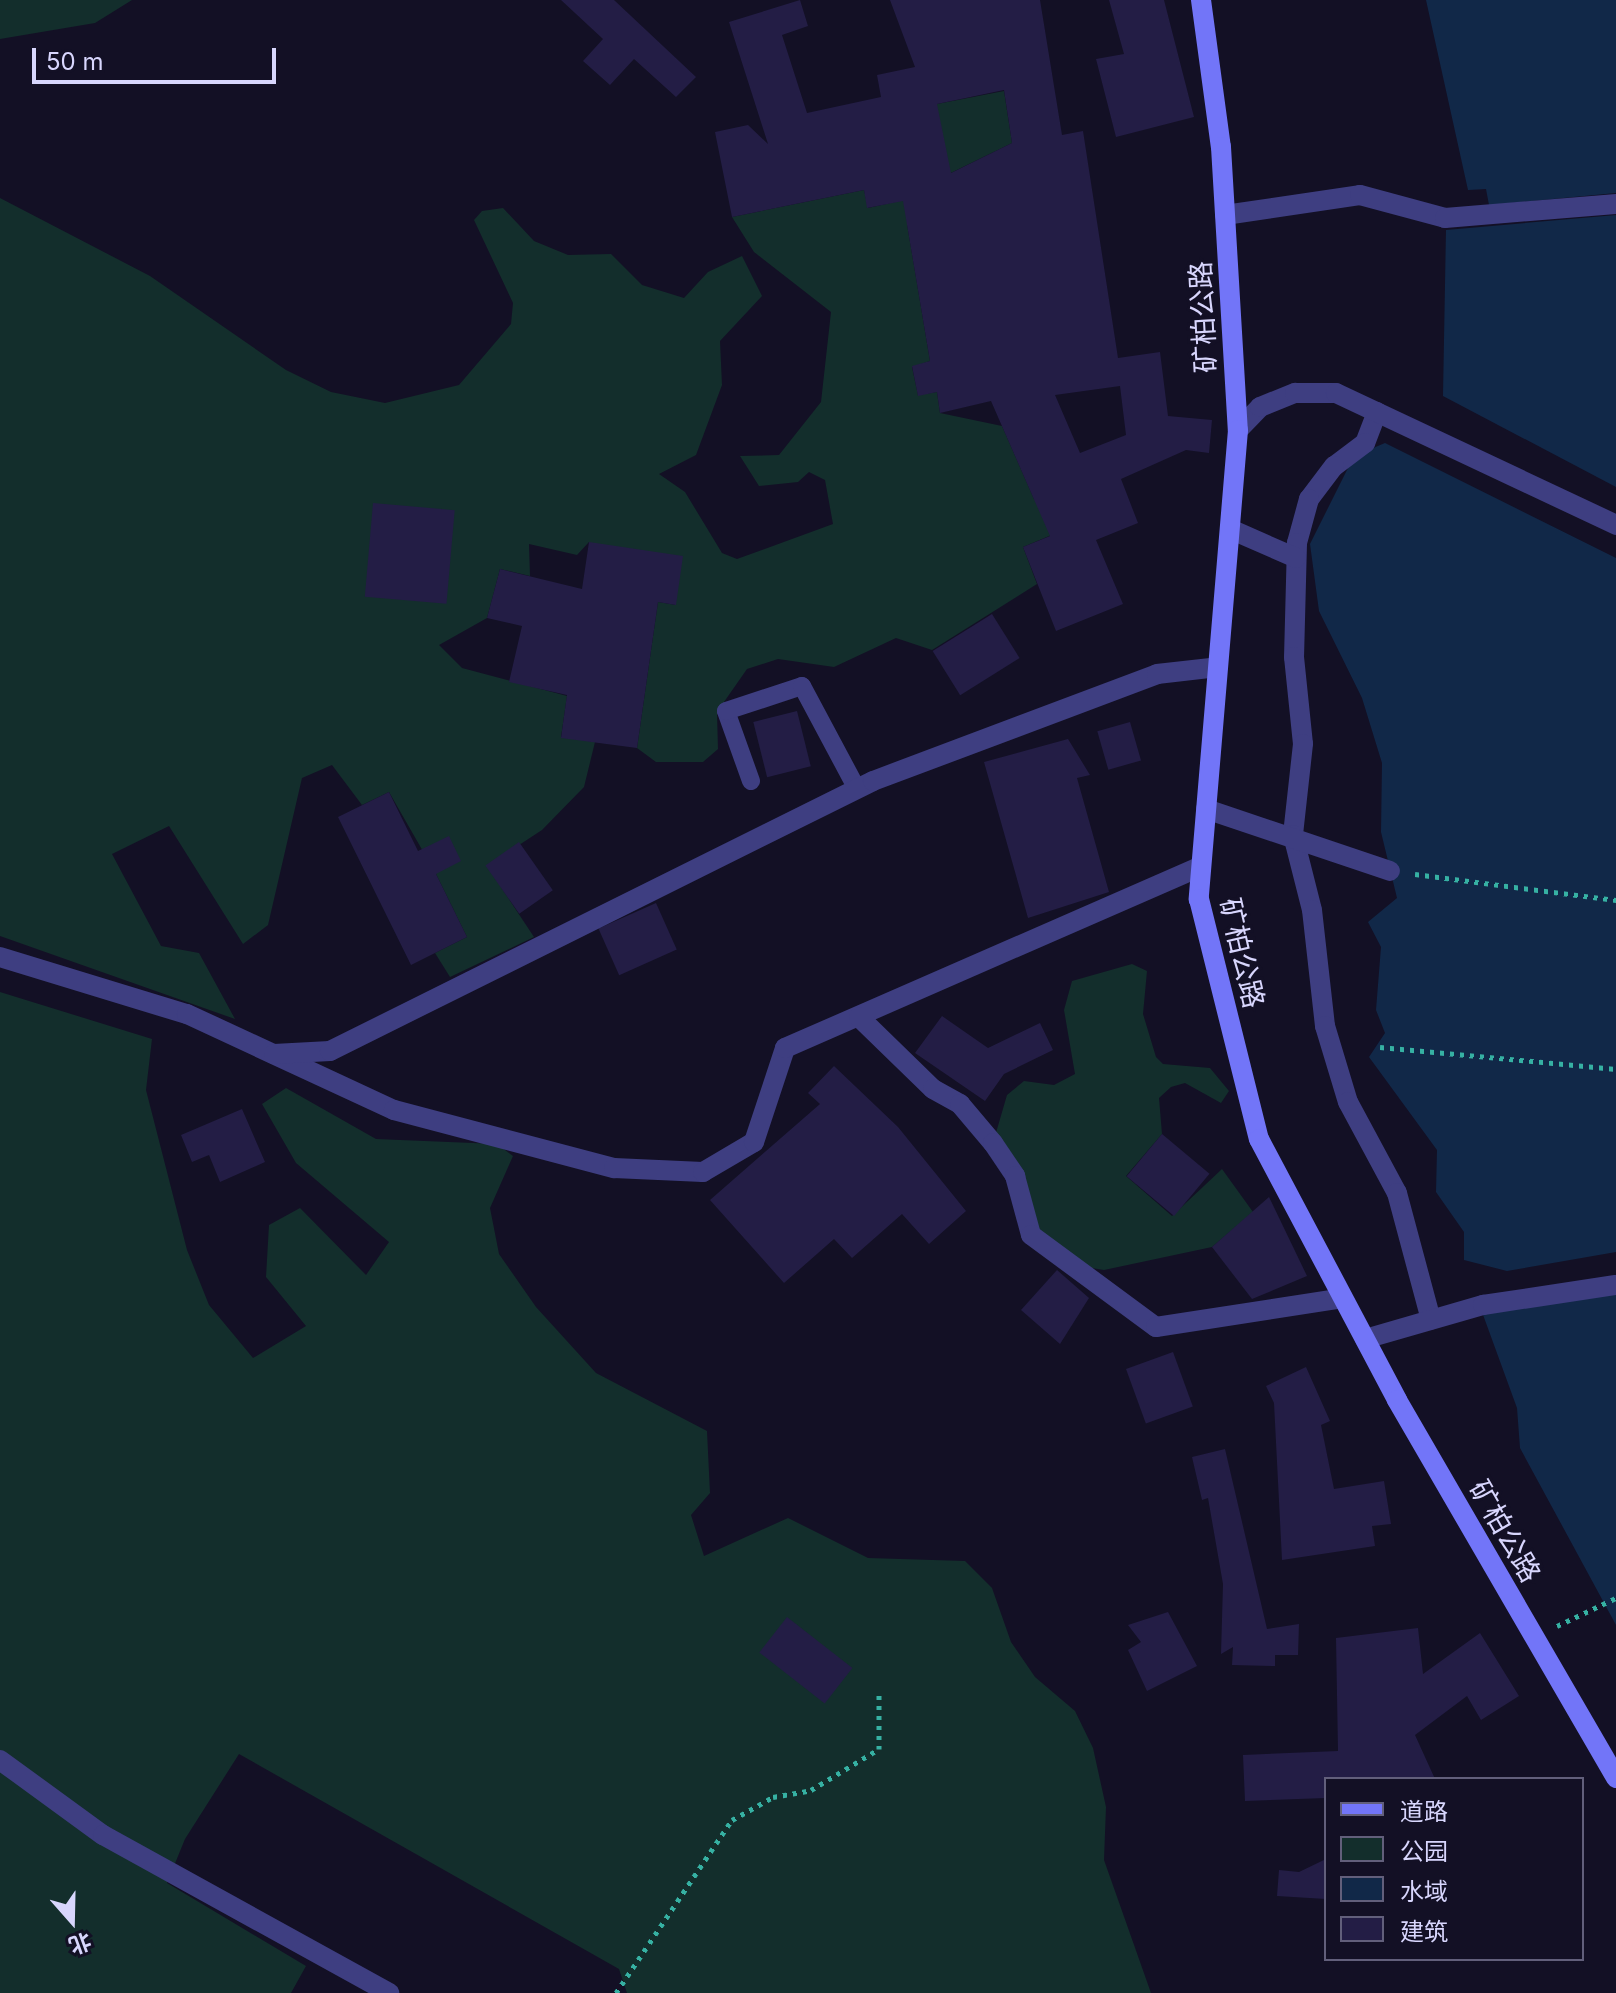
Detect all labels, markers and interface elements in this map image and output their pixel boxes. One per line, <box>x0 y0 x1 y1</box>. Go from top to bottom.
scale bar <box>36 32 280 82</box>
text: 50 m <box>46 47 104 76</box>
street label: 矿柏公路 <box>1183 260 1223 374</box>
street label: 矿柏公路 <box>1213 895 1271 1011</box>
street label: 矿柏公路 <box>1462 1474 1548 1588</box>
legend <box>1324 1777 1584 1961</box>
text: 道路 <box>1400 1797 1448 1826</box>
text: 公园 <box>1400 1837 1448 1866</box>
text: 水域 <box>1400 1877 1448 1906</box>
north arrow <box>32 1881 112 1961</box>
text: 建筑 <box>1400 1917 1448 1946</box>
text: 北 <box>65 1928 95 1960</box>

